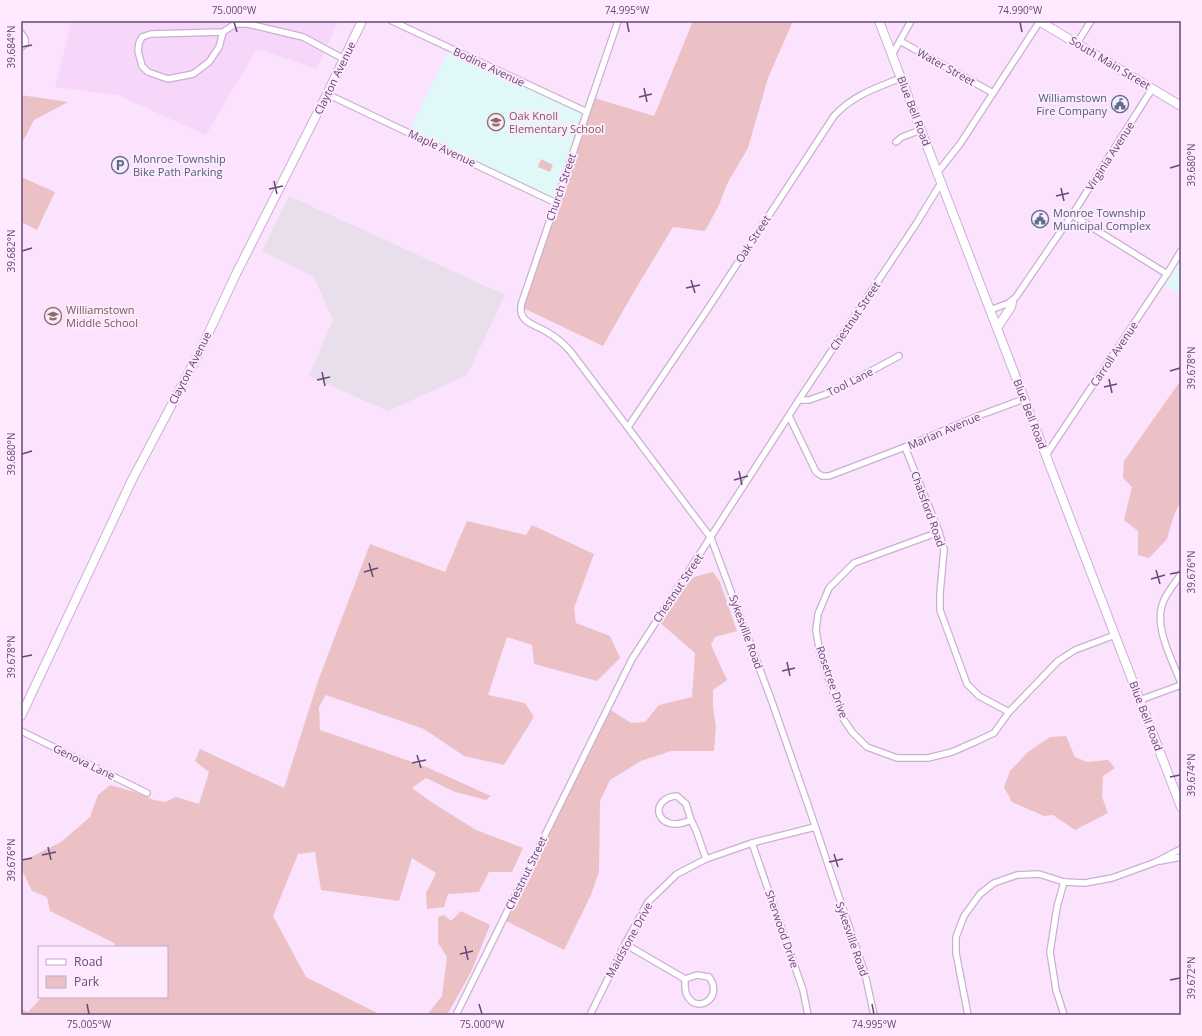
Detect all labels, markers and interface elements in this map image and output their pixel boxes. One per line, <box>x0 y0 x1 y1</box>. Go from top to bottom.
text: 75.000°W <box>212 3 257 17</box>
text: 74.995°W <box>605 3 650 17</box>
text: 74.990°W <box>998 3 1043 17</box>
text: 39.684°N <box>4 25 18 69</box>
street label: South Main Street <box>1067 32 1154 93</box>
street label: Clayton Avenue <box>310 39 359 117</box>
street label: Bodine Avenue <box>451 43 527 90</box>
street label: Water Street <box>914 44 978 89</box>
street label: Blue Bell Road <box>894 74 935 148</box>
place label: Williamstown Fire Company <box>1036 90 1107 118</box>
public building icon: Williamstown Fire Company <box>1110 94 1130 114</box>
place label: Oak Knoll Elementary School <box>509 108 604 136</box>
school or university icon: Oak Knoll Elementary School <box>486 112 506 132</box>
street label: Virginia Avenue <box>1082 118 1137 193</box>
street label: Maple Avenue <box>406 125 478 170</box>
text: 39.680°N <box>1184 143 1198 187</box>
place label: Monroe Township Bike Path Parking <box>133 151 226 179</box>
street label: Church Street <box>542 151 579 223</box>
parking icon: Monroe Township Bike Path Parking <box>110 155 130 175</box>
place label: Monroe Township Municipal Complex <box>1053 205 1151 233</box>
public building icon: Monroe Township Municipal Complex <box>1030 209 1050 229</box>
street label: Oak Street <box>732 212 774 265</box>
text: 39.682°N <box>4 229 18 273</box>
street label: Chestnut Street <box>826 278 883 353</box>
place label: Williamstown Middle School <box>66 302 138 330</box>
school or university icon: Williamstown Middle School <box>43 306 63 326</box>
street label: Carroll Avenue <box>1086 318 1141 389</box>
street label: Clayton Avenue <box>165 329 214 407</box>
text: 39.678°N <box>1184 346 1198 390</box>
street label: Tool Lane <box>824 364 875 400</box>
street label: Blue Bell Road <box>1010 377 1051 451</box>
street label: Marian Avenue <box>905 409 982 453</box>
text: 39.680°N <box>4 432 18 476</box>
street label: Chatsford Road <box>908 469 949 549</box>
street label: Chestnut Street <box>649 550 706 625</box>
text: 39.676°N <box>1184 550 1198 594</box>
street label: Sykesville Road <box>726 593 767 671</box>
text: 39.678°N <box>4 635 18 679</box>
street label: Rosetree Drive <box>813 644 852 720</box>
street label: Blue Bell Road <box>1126 679 1167 753</box>
street label: Genova Lane <box>51 740 118 783</box>
text: 39.674°N <box>1184 753 1198 797</box>
street label: Chestnut Street <box>501 833 550 912</box>
text: 39.676°N <box>4 838 18 882</box>
street label: Sherwood Drive <box>762 888 803 970</box>
street label: Maidstone Drive <box>602 899 655 980</box>
street label: Sykesville Road <box>833 900 872 978</box>
legend <box>38 946 168 998</box>
text: Road <box>74 953 103 970</box>
text: 39.672°N <box>1184 956 1198 1000</box>
text: Park <box>74 973 100 990</box>
text: 75.005°W <box>67 1017 112 1031</box>
text: 75.000°W <box>460 1017 505 1031</box>
text: 74.995°W <box>852 1017 897 1031</box>

